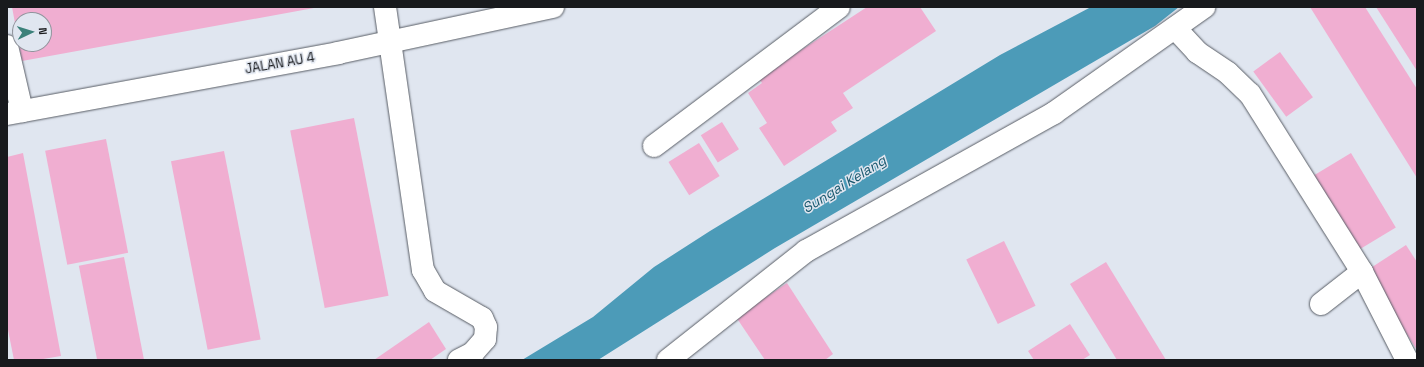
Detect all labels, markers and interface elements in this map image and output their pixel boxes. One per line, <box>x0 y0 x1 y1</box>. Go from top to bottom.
north arrow <box>12 12 52 52</box>
text: N <box>36 27 50 35</box>
street label: JALAN AU 4 <box>244 50 316 78</box>
water label: Sungai Kelang <box>799 152 889 216</box>

